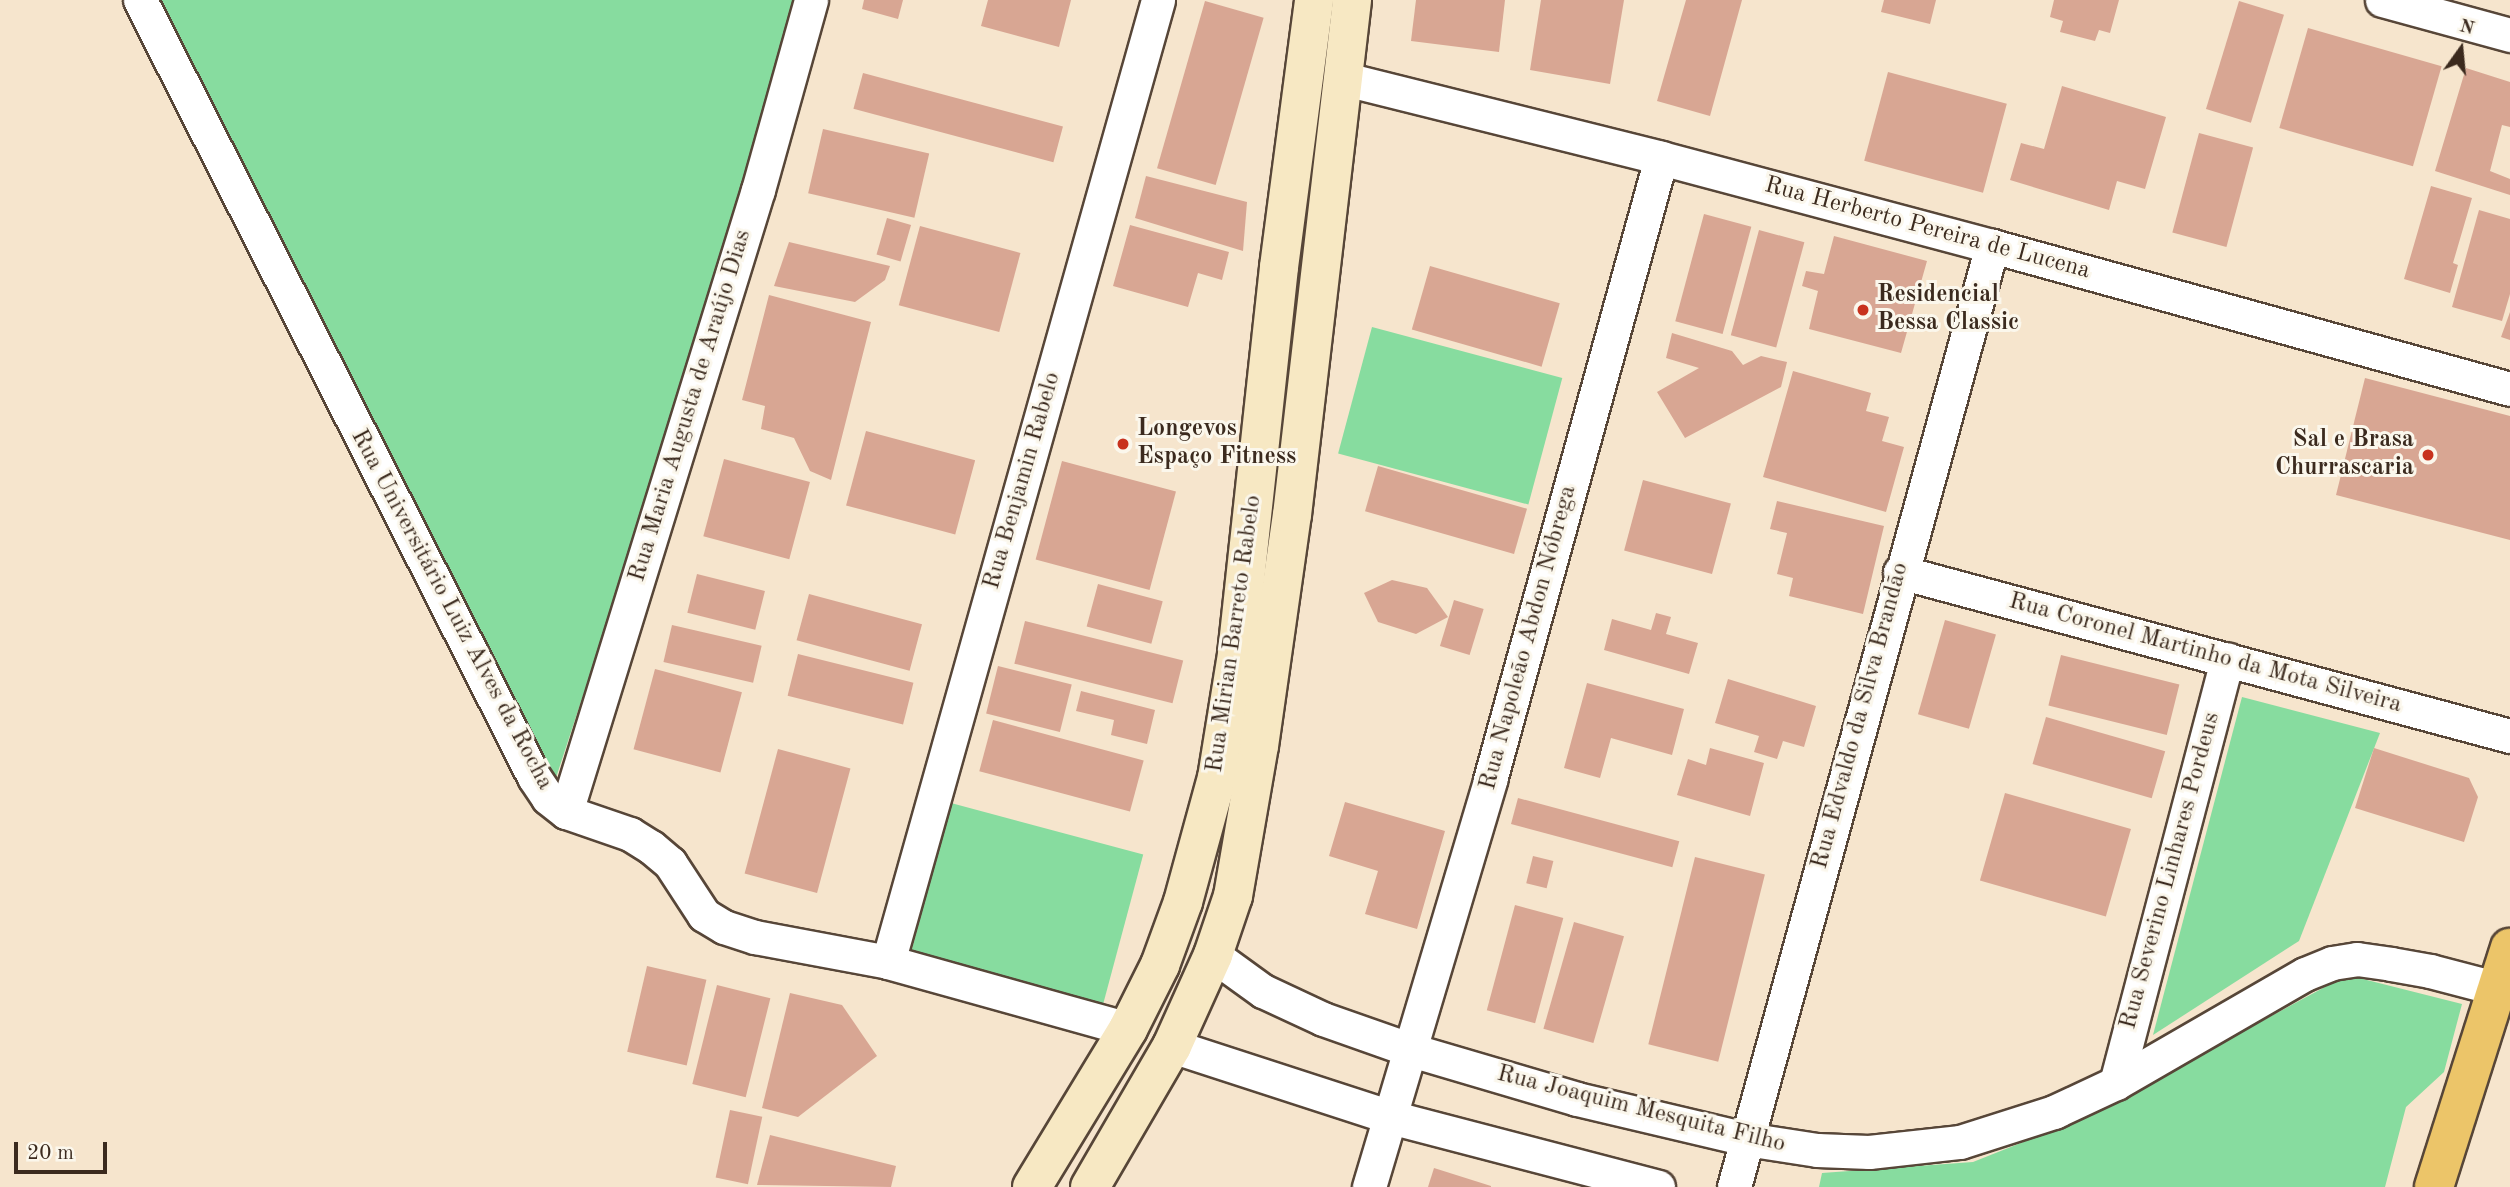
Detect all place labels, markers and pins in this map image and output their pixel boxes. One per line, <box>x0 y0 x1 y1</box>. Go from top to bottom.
place label: Residencial Bessa Classic <box>1877 282 2019 338</box>
marker: Residencial Bessa Classic <box>1855 302 1871 318</box>
place label: Longevos Espaço Fitness <box>1137 416 1296 472</box>
place label: Sal e Brasa Churrascaria <box>2275 427 2414 483</box>
marker: Longevos Espaço Fitness <box>1115 436 1131 452</box>
marker: Sal e Brasa Churrascaria <box>2420 447 2436 463</box>

